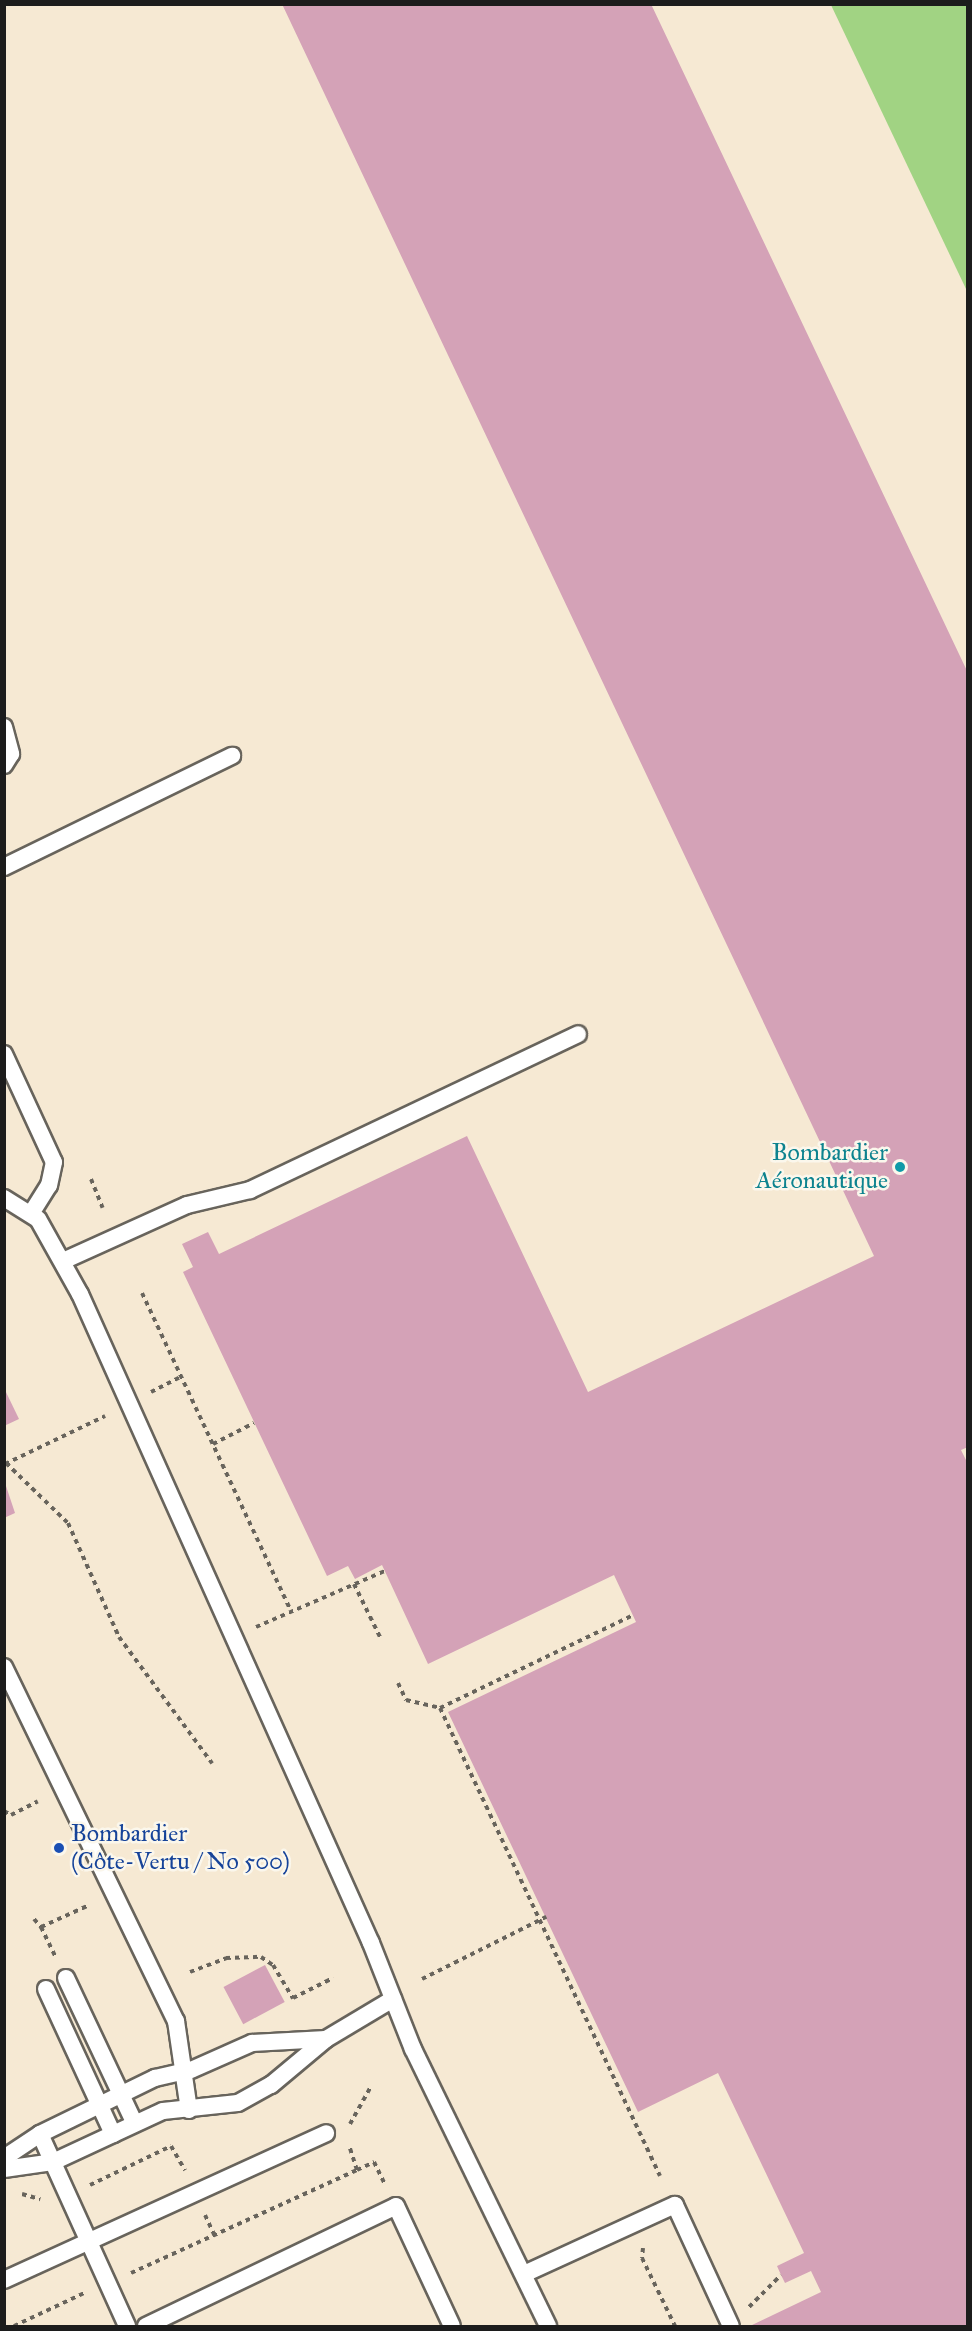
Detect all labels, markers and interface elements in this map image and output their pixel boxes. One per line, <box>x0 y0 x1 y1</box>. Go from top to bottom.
place label: Bombardier Aéronautique <box>756 1139 888 1195</box>
marker: Bombardier Aéronautique <box>893 1160 907 1174</box>
place label: Bombardier (Côte-Vertu / No 500) <box>71 1820 290 1876</box>
marker: Bombardier (Côte-Vertu / No 500) <box>52 1841 66 1855</box>

